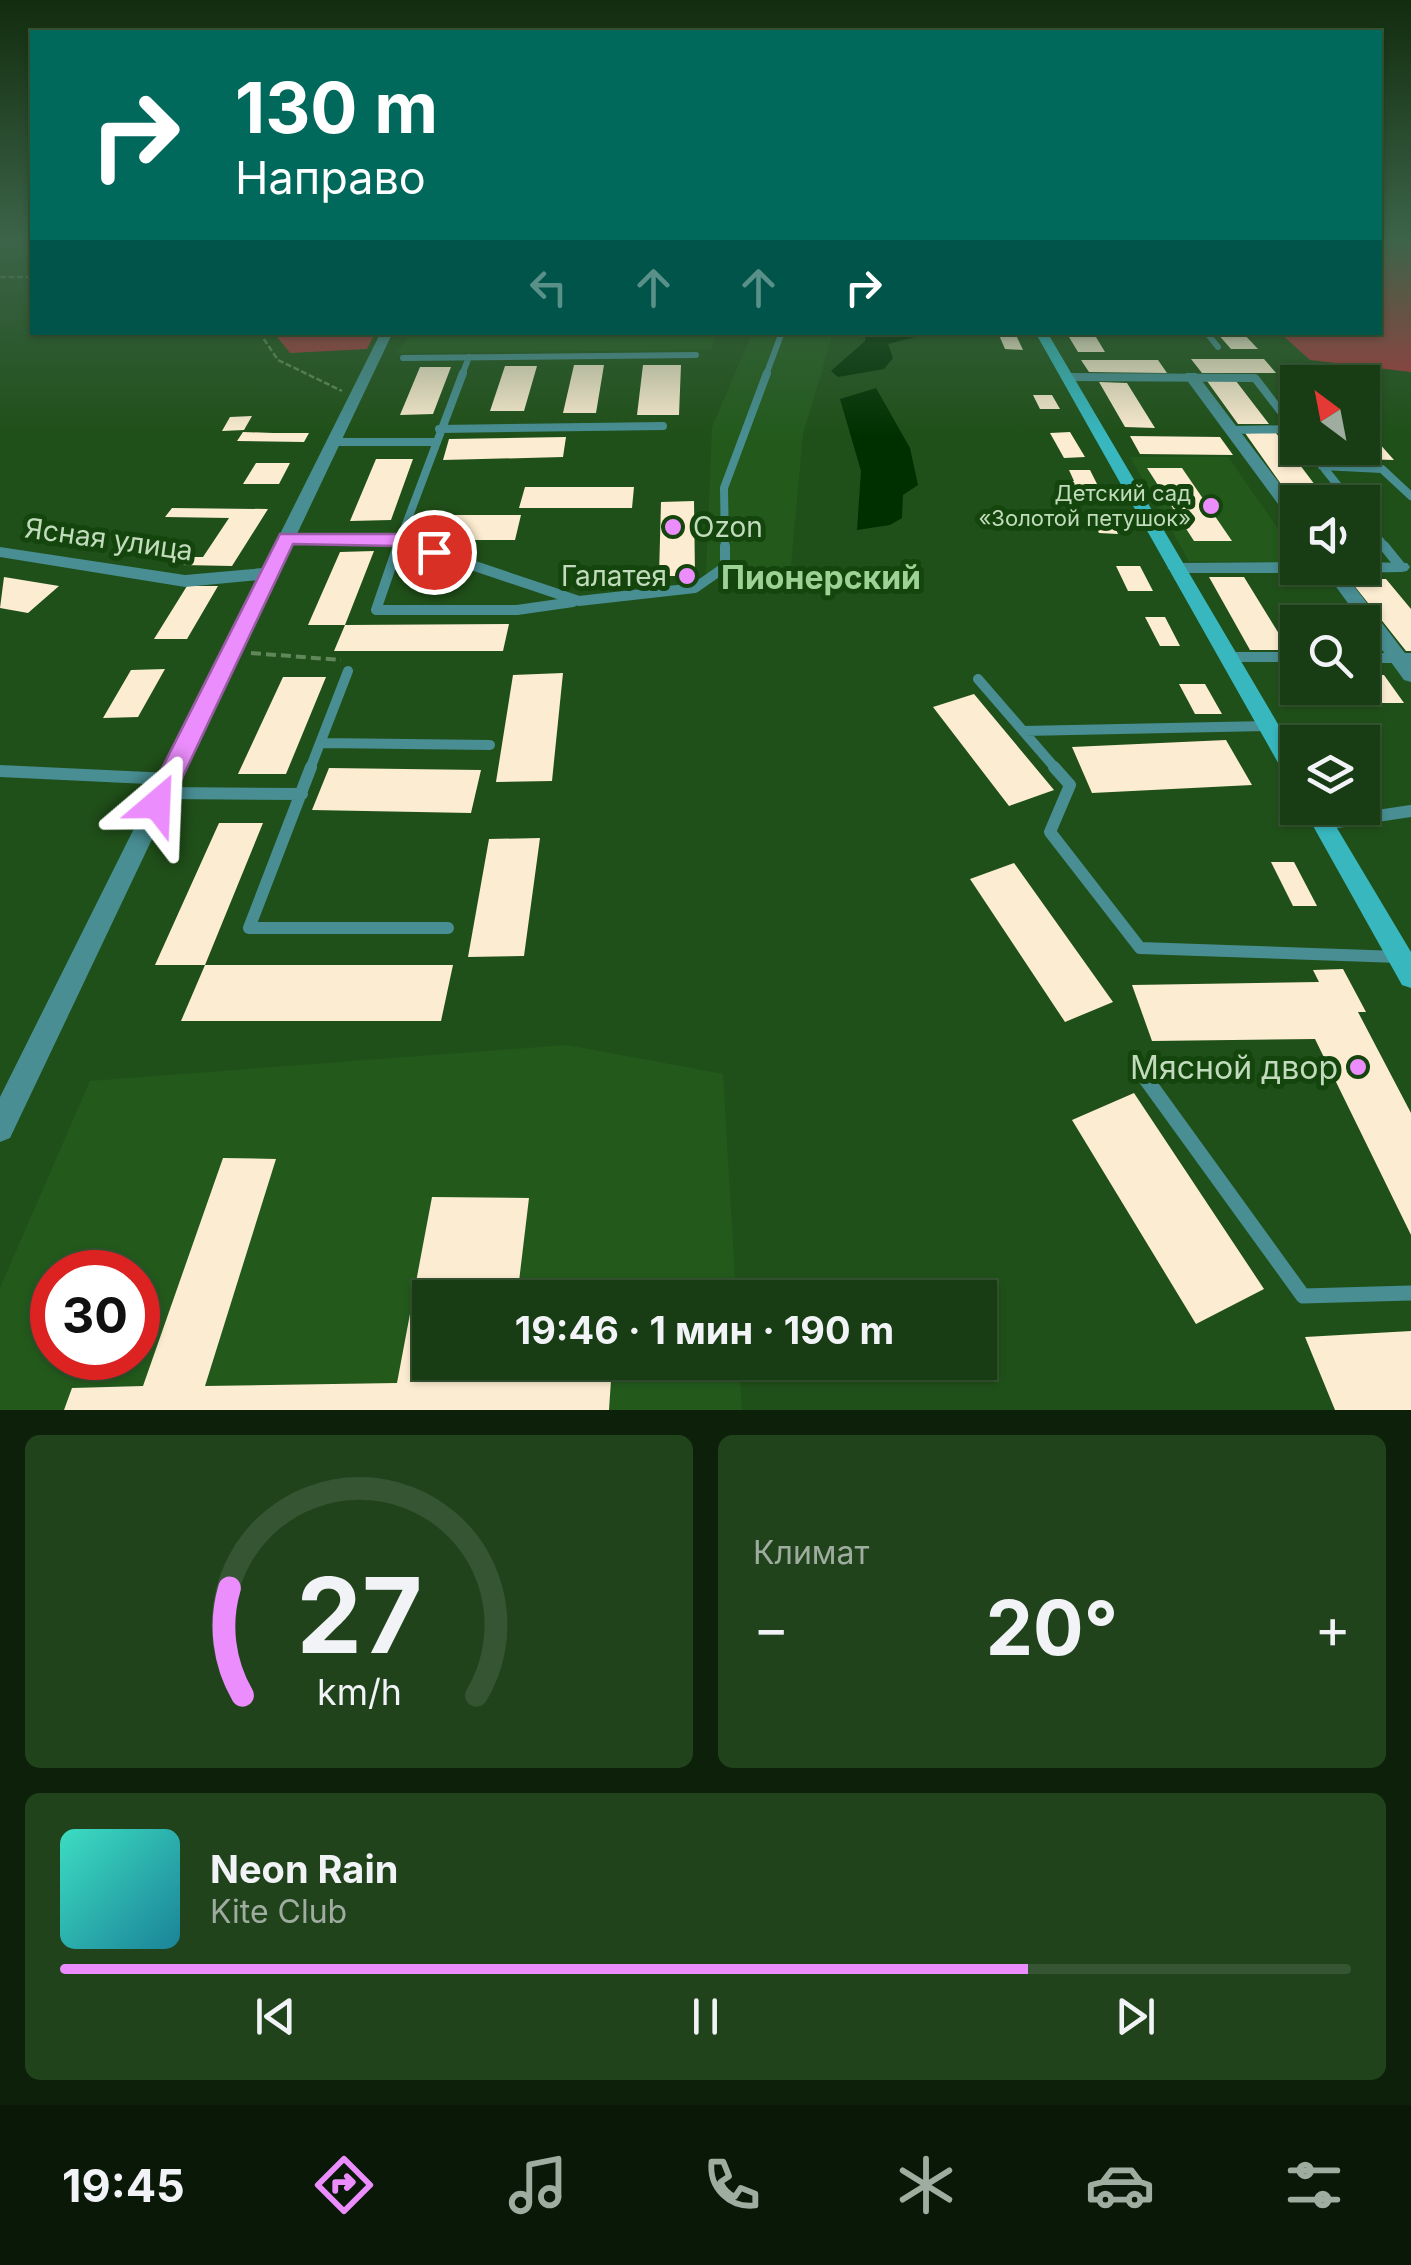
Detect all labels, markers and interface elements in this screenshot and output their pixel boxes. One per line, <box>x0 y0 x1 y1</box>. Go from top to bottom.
text: 130 m <box>235 65 438 150</box>
icon: right <box>70 70 200 200</box>
text: Направо <box>235 150 426 205</box>
icon: left <box>521 260 576 315</box>
icon: ahead <box>626 260 681 315</box>
icon: ahead <box>731 260 786 315</box>
icon: right <box>836 260 891 315</box>
north arrow <box>1280 365 1380 465</box>
map controls <box>1280 365 1380 825</box>
place label: Детский сад «Золотой петушок» <box>979 480 1191 531</box>
button: sound <box>1280 485 1380 585</box>
marker: Детский сад «Золотой петушок» <box>1200 495 1222 517</box>
street label: Ясная улица <box>23 510 195 568</box>
pin <box>392 510 477 595</box>
place label: Ozon <box>693 510 763 544</box>
marker: Ozon <box>662 516 684 538</box>
icon: arrive <box>407 525 462 580</box>
district label: Пионерский <box>721 558 921 597</box>
place label: Галатея <box>561 559 667 593</box>
marker: Галатея <box>676 565 698 587</box>
button: search <box>1280 605 1380 705</box>
button: layers <box>1280 725 1380 825</box>
position arrow <box>105 752 209 856</box>
place label: Мясной двор <box>1130 1048 1338 1087</box>
marker: Мясной двор <box>1347 1056 1369 1078</box>
speed limit sign: 30 <box>30 1250 160 1380</box>
text: 19:46 · 1 мин · 190 m <box>515 1307 894 1353</box>
text: Климат <box>753 1533 869 1572</box>
text: 27 <box>296 1552 422 1678</box>
text: 20° <box>986 1582 1118 1673</box>
text: − <box>753 1595 789 1661</box>
text: + <box>1315 1595 1351 1661</box>
text: km/h <box>317 1670 401 1714</box>
text: Neon Rain <box>210 1846 398 1892</box>
text: Kite Club <box>210 1892 347 1931</box>
icon: previous <box>248 1989 303 2044</box>
icon: pause <box>678 1989 733 2044</box>
icon: next <box>1108 1989 1163 2044</box>
icon: directions <box>309 2150 379 2220</box>
icon: music <box>503 2150 573 2220</box>
icon: phone <box>697 2150 767 2220</box>
icon: climate <box>891 2150 961 2220</box>
icon: car <box>1085 2150 1155 2220</box>
icon: filters <box>1279 2150 1349 2220</box>
text: 19:45 <box>62 2158 185 2213</box>

